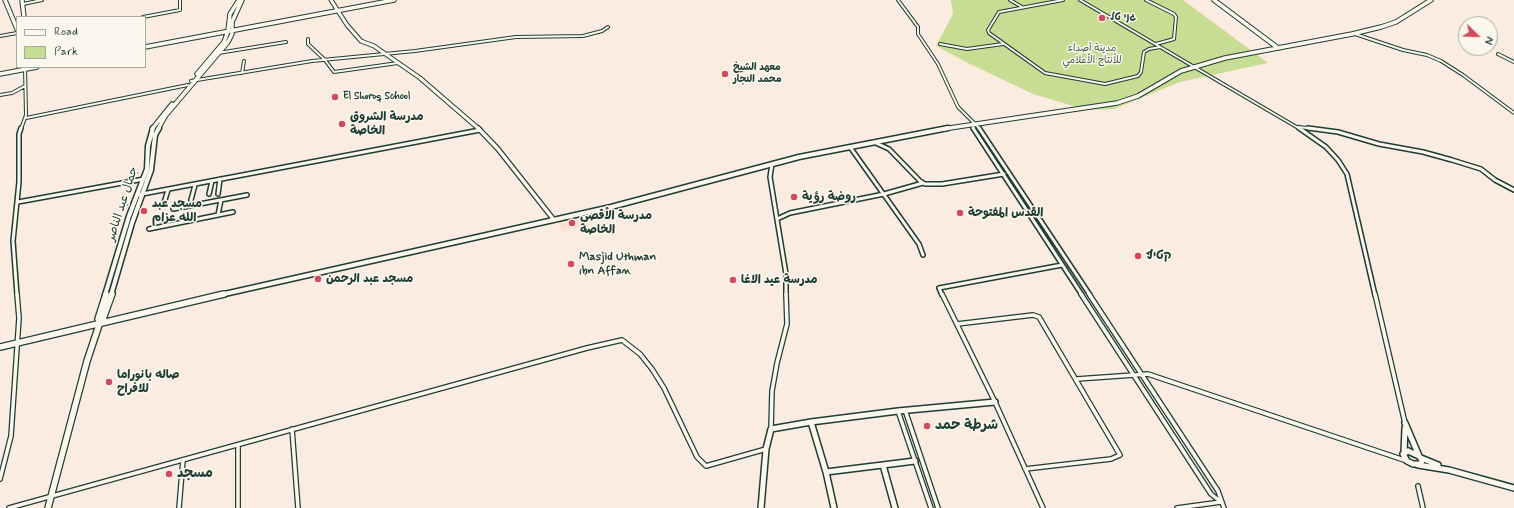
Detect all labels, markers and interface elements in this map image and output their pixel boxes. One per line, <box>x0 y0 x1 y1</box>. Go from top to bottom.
place label: גני טל <box>1110 12 1136 24</box>
marker: גני טל <box>1097 13 1107 23</box>
legend <box>16 16 146 68</box>
north arrow <box>1458 16 1498 56</box>
text: Road <box>54 24 78 40</box>
text: N <box>1480 34 1496 46</box>
park label: مدينة أصداء للأنتاج الأعلامي <box>1062 43 1122 66</box>
text: Park <box>54 44 78 60</box>
place label: معهد الشيخ محمد النجار <box>733 62 782 86</box>
marker: معهد الشيخ محمد النجار <box>720 69 730 79</box>
place label: El Shoroq School <box>343 91 410 103</box>
marker: El Shoroq School <box>330 92 340 102</box>
place label: مدرسة الشروق الخاصة <box>350 110 424 138</box>
marker: مدرسة الشروق الخاصة <box>337 119 347 129</box>
street label: جمال عبد الناصر <box>104 165 142 243</box>
place label: روضة رؤية <box>802 190 856 204</box>
marker: روضة رؤية <box>789 192 799 202</box>
place label: مسجد عبد الله عزام <box>152 197 202 225</box>
marker: مسجد عبد الله عزام <box>139 206 149 216</box>
place label: القدس المفتوحة <box>968 206 1043 220</box>
marker: القدس المفتوحة <box>955 208 965 218</box>
place label: مدرسة الأقصى الخاصة <box>580 209 652 237</box>
marker: مدرسة الأقصى الخاصة <box>567 218 577 228</box>
place label: קטיף <box>1146 249 1171 263</box>
place label: Masjid Uthman ibn Affan <box>579 250 656 278</box>
marker: קטיף <box>1133 251 1143 261</box>
marker: Masjid Uthman ibn Affan <box>566 259 576 269</box>
place label: مسجد عبد الرحمن <box>326 272 413 286</box>
place label: مدرسة عيد الاغا <box>741 273 818 287</box>
marker: مسجد عبد الرحمن <box>313 274 323 284</box>
marker: مدرسة عيد الاغا <box>728 275 738 285</box>
place label: صاله بانوراما للافراح <box>117 368 180 396</box>
marker: صاله بانوراما للافراح <box>104 377 114 387</box>
place label: شرطة حمد <box>935 418 998 434</box>
marker: شرطة حمد <box>922 421 932 431</box>
place label: مسجد <box>177 466 213 482</box>
marker: مسجد <box>164 469 174 479</box>

